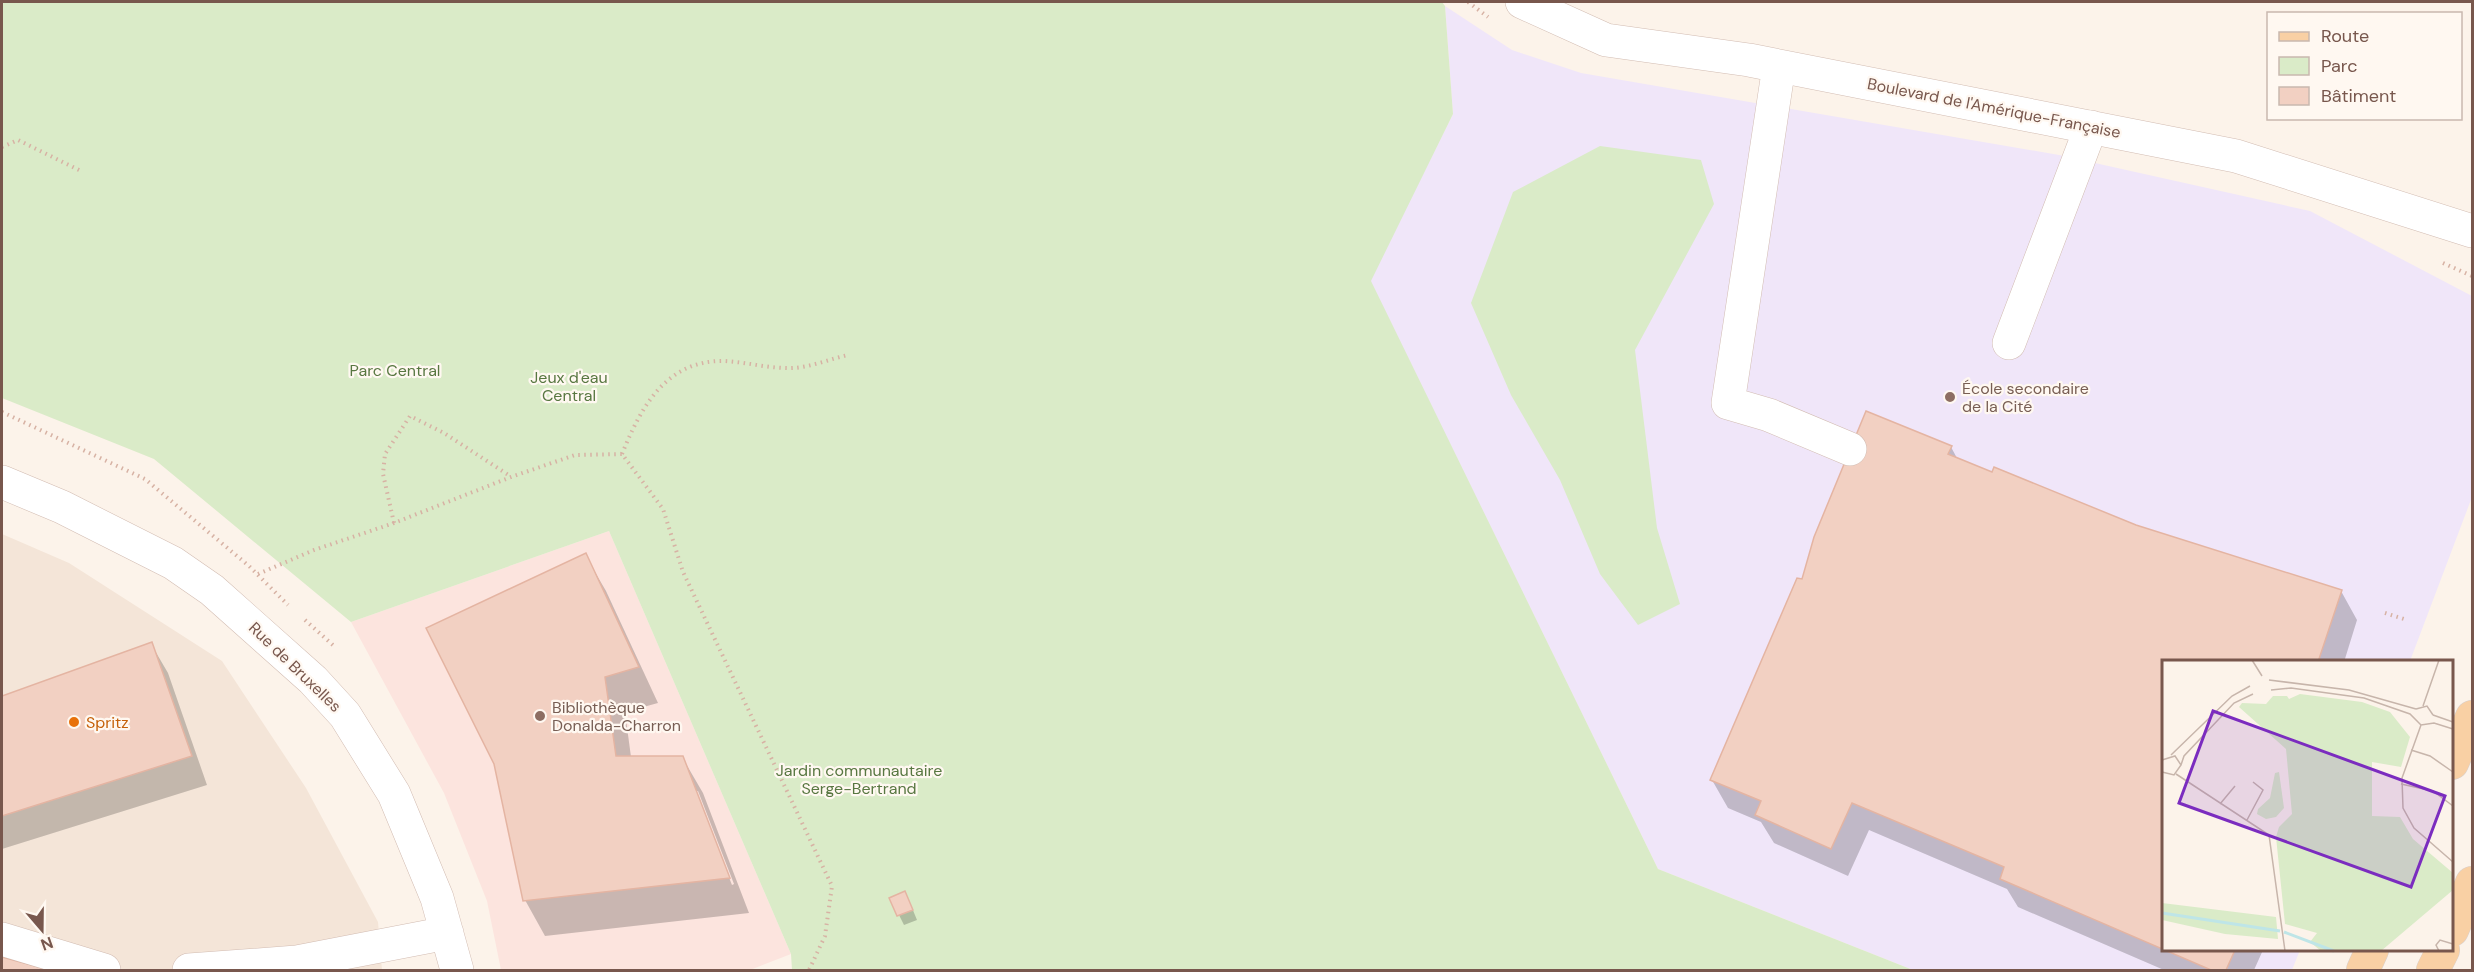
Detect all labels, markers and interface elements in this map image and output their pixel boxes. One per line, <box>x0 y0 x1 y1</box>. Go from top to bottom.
legend <box>2267 12 2462 120</box>
text: Route <box>2321 24 2369 48</box>
text: Parc <box>2321 54 2357 78</box>
street label: Boulevard de l'Amérique-Française <box>1866 73 2122 143</box>
text: Bâtiment <box>2321 84 2396 108</box>
park label: Parc Central <box>350 360 440 381</box>
park label: Jeux d'eau Central <box>530 367 608 406</box>
place label: École secondaire de la Cité <box>1962 378 2089 417</box>
marker: École secondaire de la Cité <box>1943 390 1957 404</box>
street label: Rue de Bruxelles <box>244 617 346 717</box>
inset map <box>2162 660 2453 951</box>
place label: Bibliothèque Donalda-Charron <box>552 697 681 736</box>
marker: Bibliothèque Donalda-Charron <box>533 709 547 723</box>
place label: Spritz <box>86 712 129 733</box>
marker: Spritz <box>67 715 81 729</box>
park label: Jardin communautaire Serge-Bertrand <box>776 760 942 799</box>
north arrow <box>12 900 72 960</box>
text: N <box>38 932 56 955</box>

